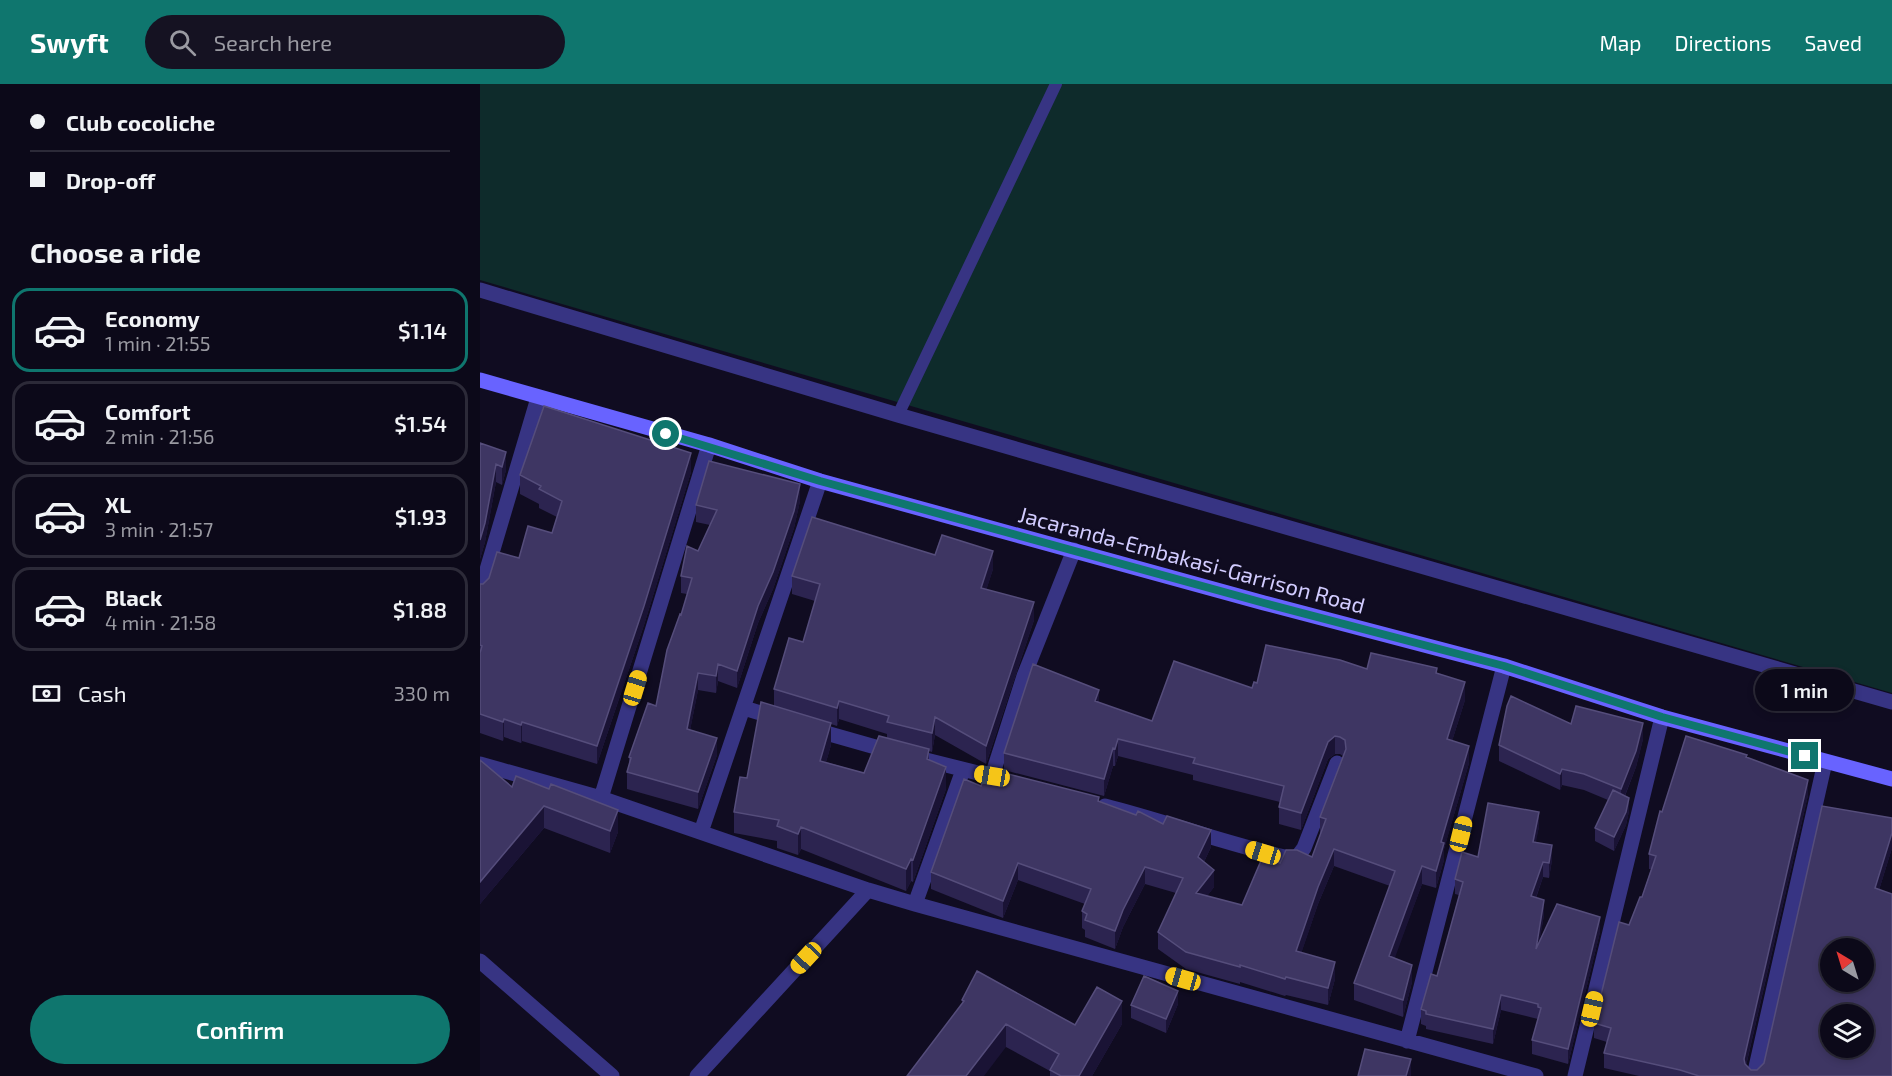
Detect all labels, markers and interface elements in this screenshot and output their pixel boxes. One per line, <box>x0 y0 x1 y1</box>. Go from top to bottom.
search box <box>145 15 565 69</box>
text: Swyft <box>30 25 109 59</box>
icon: search <box>166 26 199 59</box>
text: Search here <box>214 29 332 55</box>
text: Map <box>1599 30 1642 55</box>
text: Directions <box>1675 30 1771 55</box>
text: Saved <box>1804 30 1862 55</box>
text: Club cocoliche <box>66 109 215 135</box>
text: Drop-off <box>66 167 155 193</box>
text: Choose a ride <box>30 236 201 268</box>
icon: car <box>33 303 87 357</box>
text: Economy <box>105 305 200 331</box>
text: $1.14 <box>398 317 447 343</box>
text: 1 min · 21:55 <box>105 331 211 355</box>
icon: car <box>33 396 87 450</box>
text: Comfort <box>105 398 190 424</box>
text: $1.54 <box>394 410 447 436</box>
route start <box>652 420 679 447</box>
text: 2 min · 21:56 <box>105 424 215 448</box>
icon: car <box>33 489 87 543</box>
text: XL <box>105 491 131 517</box>
street label: Jacaranda-Embakasi-Garrison Road <box>1016 500 1368 618</box>
text: $1.93 <box>395 503 447 529</box>
text: 3 min · 21:57 <box>105 517 213 541</box>
icon: car <box>33 582 87 636</box>
text: Black <box>105 584 162 610</box>
text: $1.88 <box>393 596 447 622</box>
text: 4 min · 21:58 <box>105 610 216 634</box>
car <box>621 668 649 708</box>
callout: 1 min <box>1756 669 1854 711</box>
icon: cash <box>30 677 63 710</box>
text: 1 min <box>1781 678 1828 702</box>
text: Cash <box>78 680 127 706</box>
text: 330 m <box>394 681 450 705</box>
route end <box>1791 742 1818 769</box>
car <box>973 764 1011 788</box>
car <box>1448 814 1474 854</box>
car <box>1243 839 1283 867</box>
north arrow <box>1820 938 1874 992</box>
map controls <box>1820 938 1874 1058</box>
car <box>787 939 825 977</box>
car <box>1163 965 1203 993</box>
car <box>1579 989 1605 1029</box>
button: Confirm <box>30 995 450 1064</box>
button: layers <box>1820 1004 1874 1058</box>

